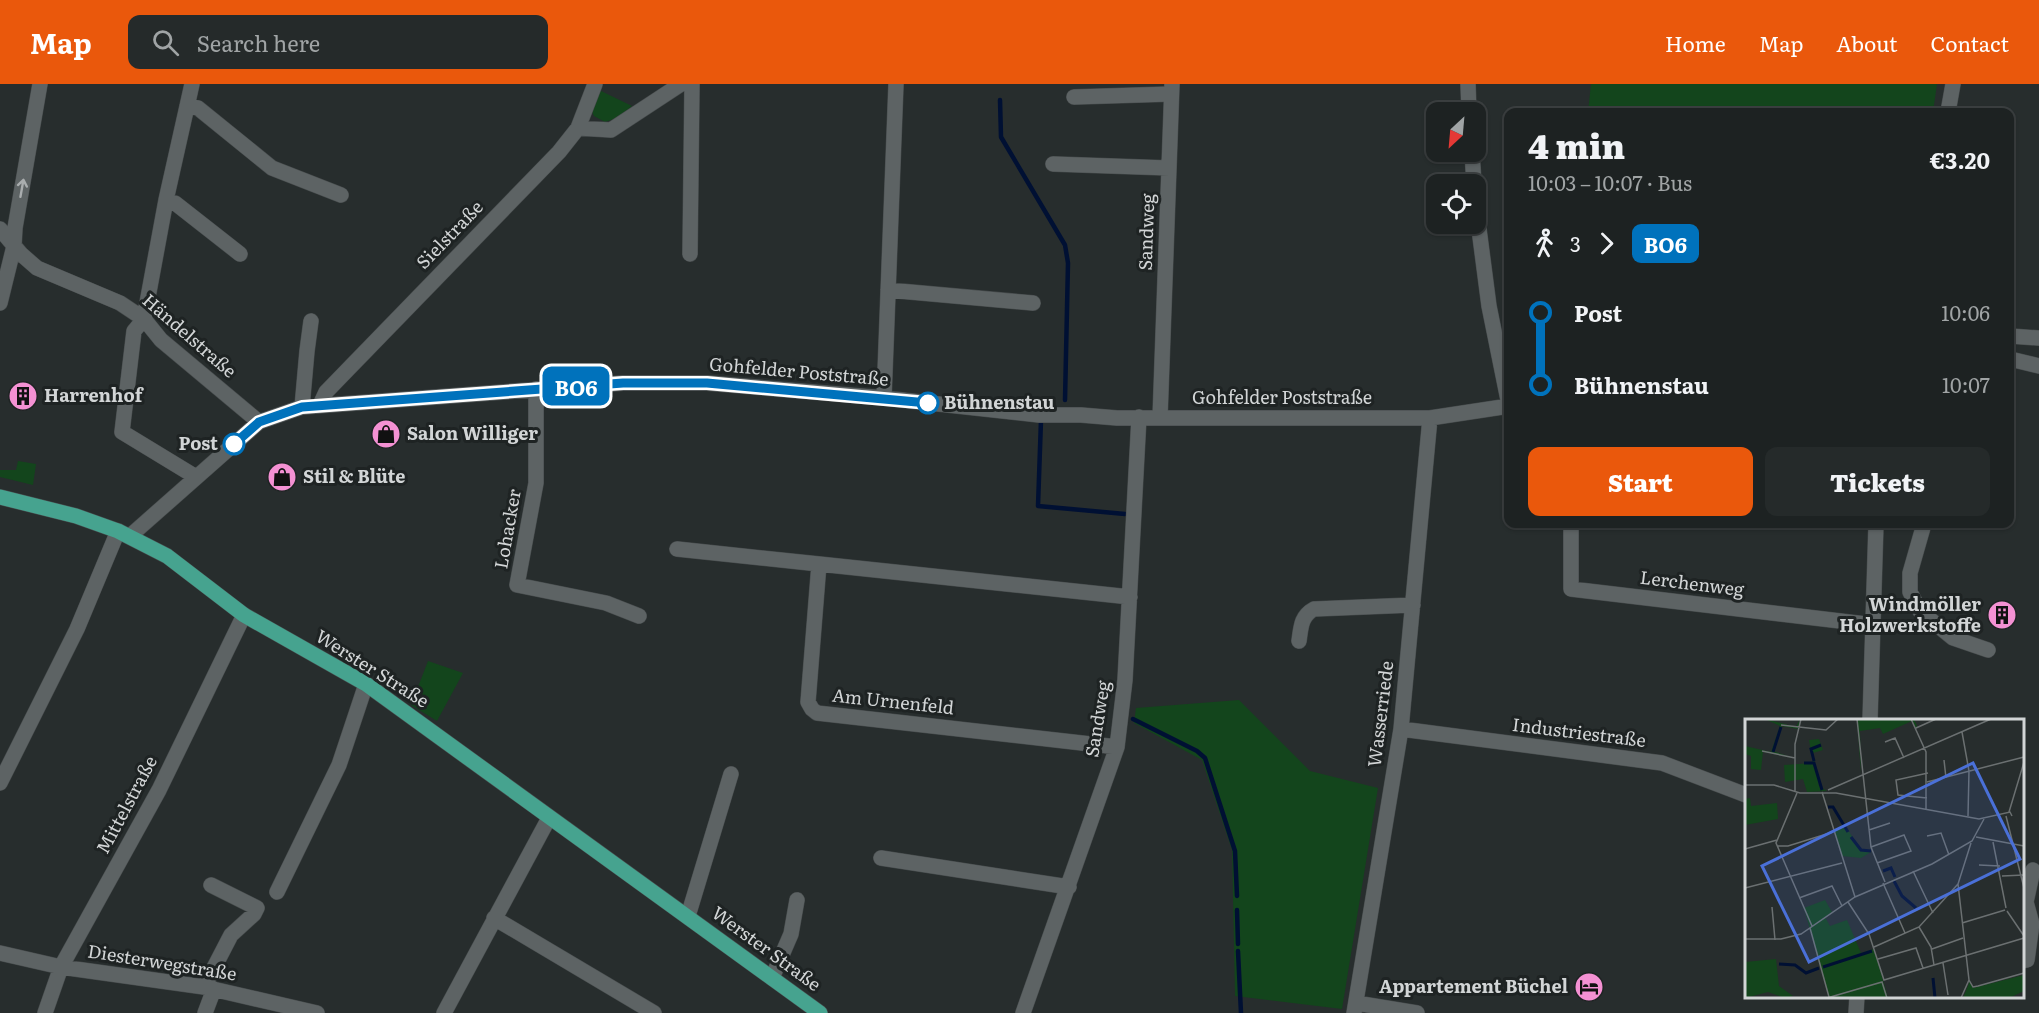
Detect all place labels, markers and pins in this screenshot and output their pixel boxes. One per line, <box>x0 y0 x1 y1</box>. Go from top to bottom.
building icon: Harrenhof <box>7 380 39 412</box>
place label: Harrenhof <box>44 381 145 408</box>
place label: Bühnenstau <box>944 388 1054 415</box>
marker: Bühnenstau <box>917 392 939 414</box>
shop icon: Salon Williger <box>370 418 402 450</box>
place label: Salon Williger <box>407 419 538 446</box>
place label: Post <box>179 429 218 456</box>
marker: Post <box>223 433 245 455</box>
shop icon: Stil & Blüte <box>266 461 298 493</box>
place label: Stil & Blüte <box>303 462 406 489</box>
place label: Windmöller Holzwerkstoffe <box>1839 590 1981 638</box>
building icon: Windmöller Holzwerkstoffe <box>1986 599 2018 631</box>
hotel icon: Appartement Büchel <box>1573 971 1605 1003</box>
place label: Appartement Büchel <box>1379 972 1568 999</box>

